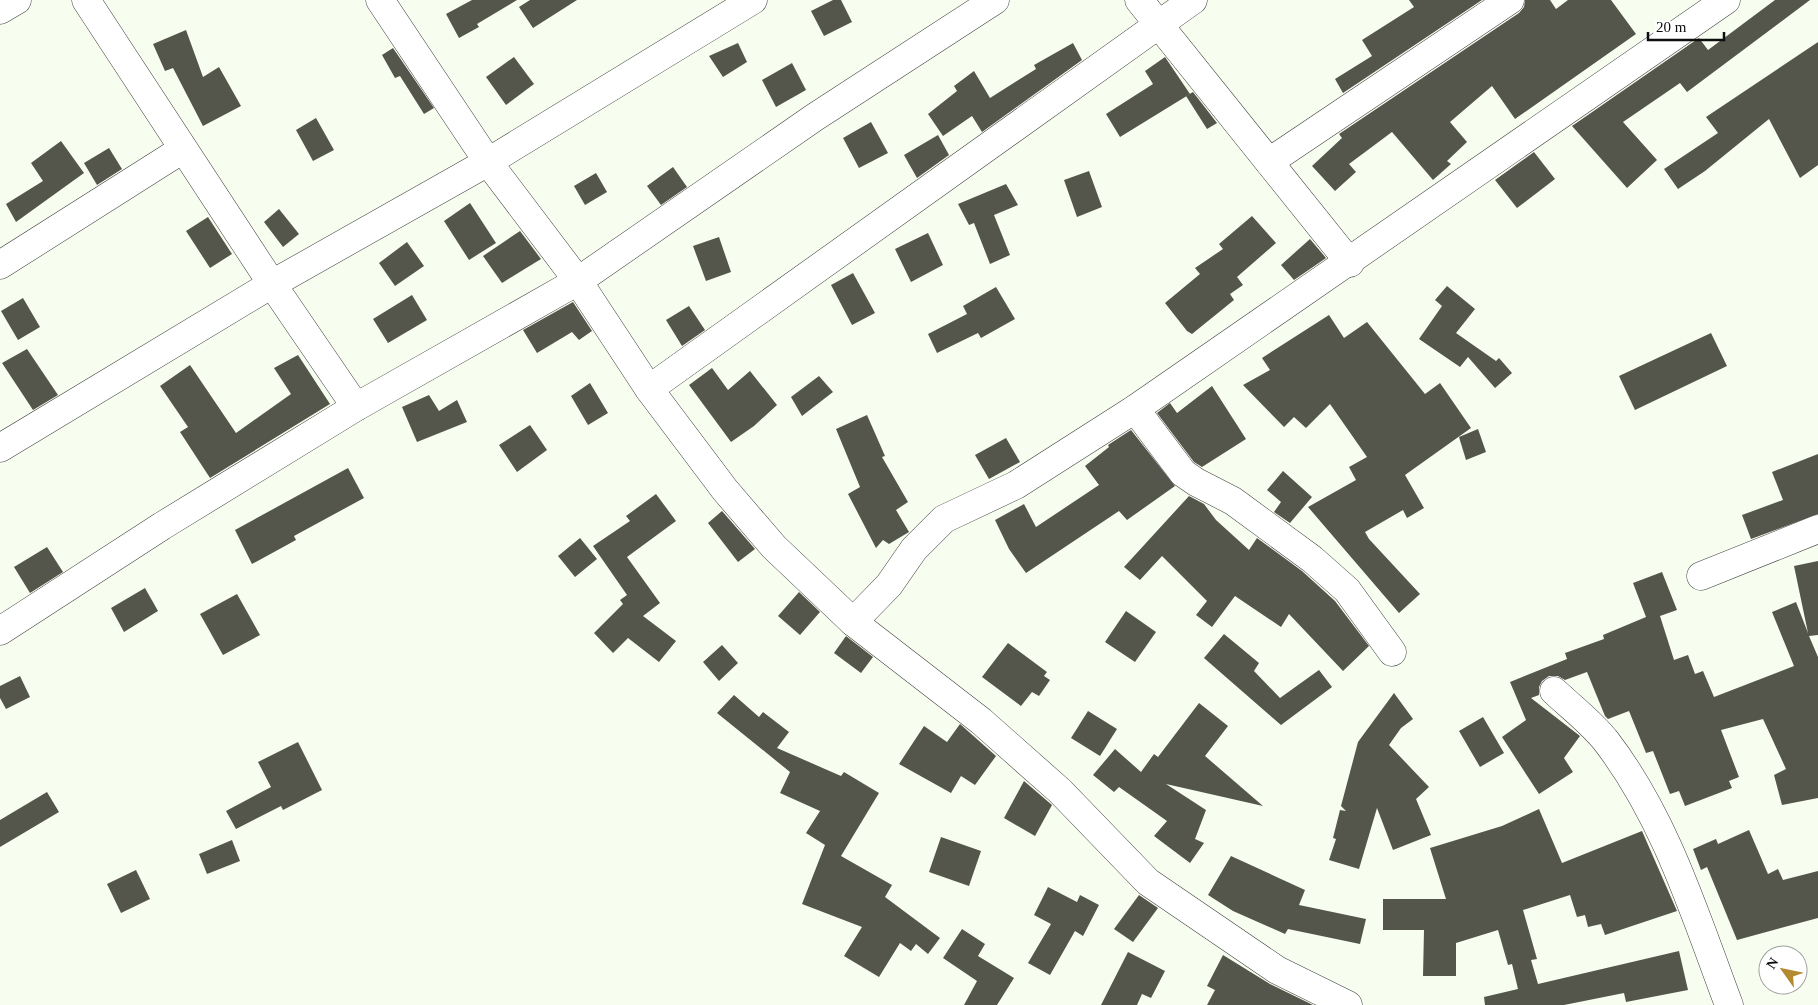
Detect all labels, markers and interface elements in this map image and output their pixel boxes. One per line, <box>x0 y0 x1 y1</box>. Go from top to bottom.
scale bar <box>1648 10 1724 42</box>
text: 20 m <box>1656 19 1687 35</box>
north arrow <box>1758 945 1808 995</box>
text: N <box>1763 955 1782 972</box>

